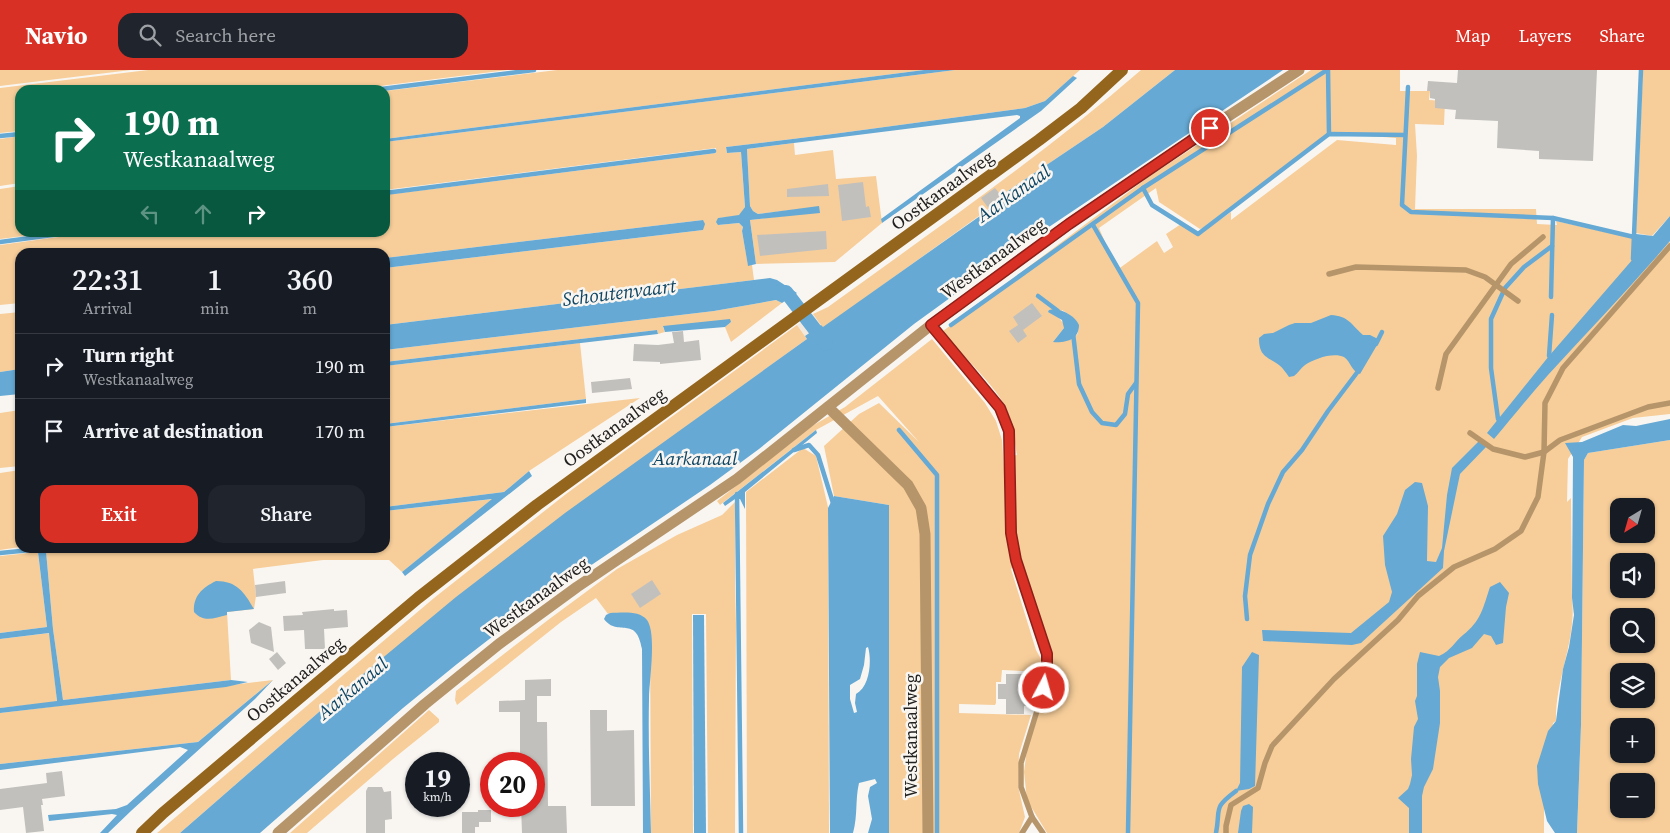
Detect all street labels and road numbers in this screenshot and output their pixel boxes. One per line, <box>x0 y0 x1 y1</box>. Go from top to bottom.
street label: Oostkanaalweg <box>886 144 998 236</box>
street label: Westkanaalweg <box>935 211 1051 305</box>
street label: Oostkanaalweg <box>558 381 670 473</box>
street label: Westkanaalweg <box>478 550 594 644</box>
street label: Oostkanaalweg <box>240 630 350 728</box>
street label: Westkanaalweg <box>898 674 923 798</box>

